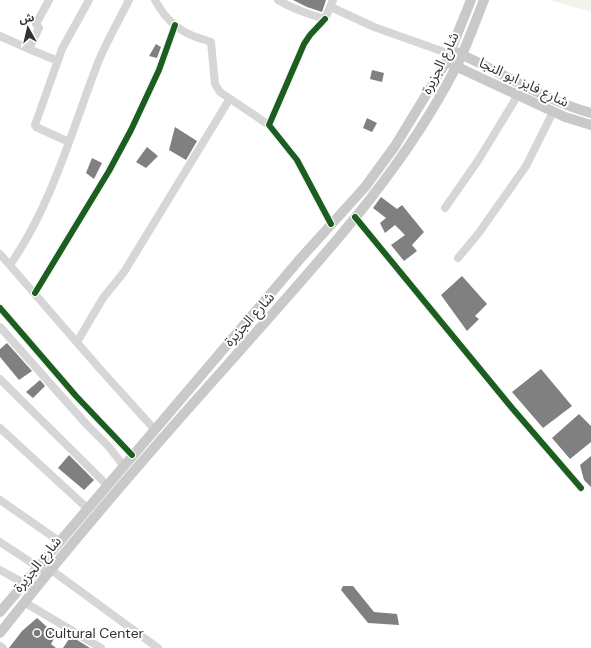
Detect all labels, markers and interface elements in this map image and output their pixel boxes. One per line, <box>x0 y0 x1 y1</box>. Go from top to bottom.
north arrow <box>8 8 48 48</box>
text: ش <box>18 10 35 26</box>
street label: شارع الجزيرة <box>417 29 465 98</box>
street label: شارع فايز ابو النجا <box>475 53 572 112</box>
street label: شارع الجزيرة <box>220 288 280 351</box>
street label: شارع الجزيرة <box>9 532 67 597</box>
place label: Cultural Center <box>45 624 144 642</box>
marker: Cultural Center <box>32 628 42 638</box>

